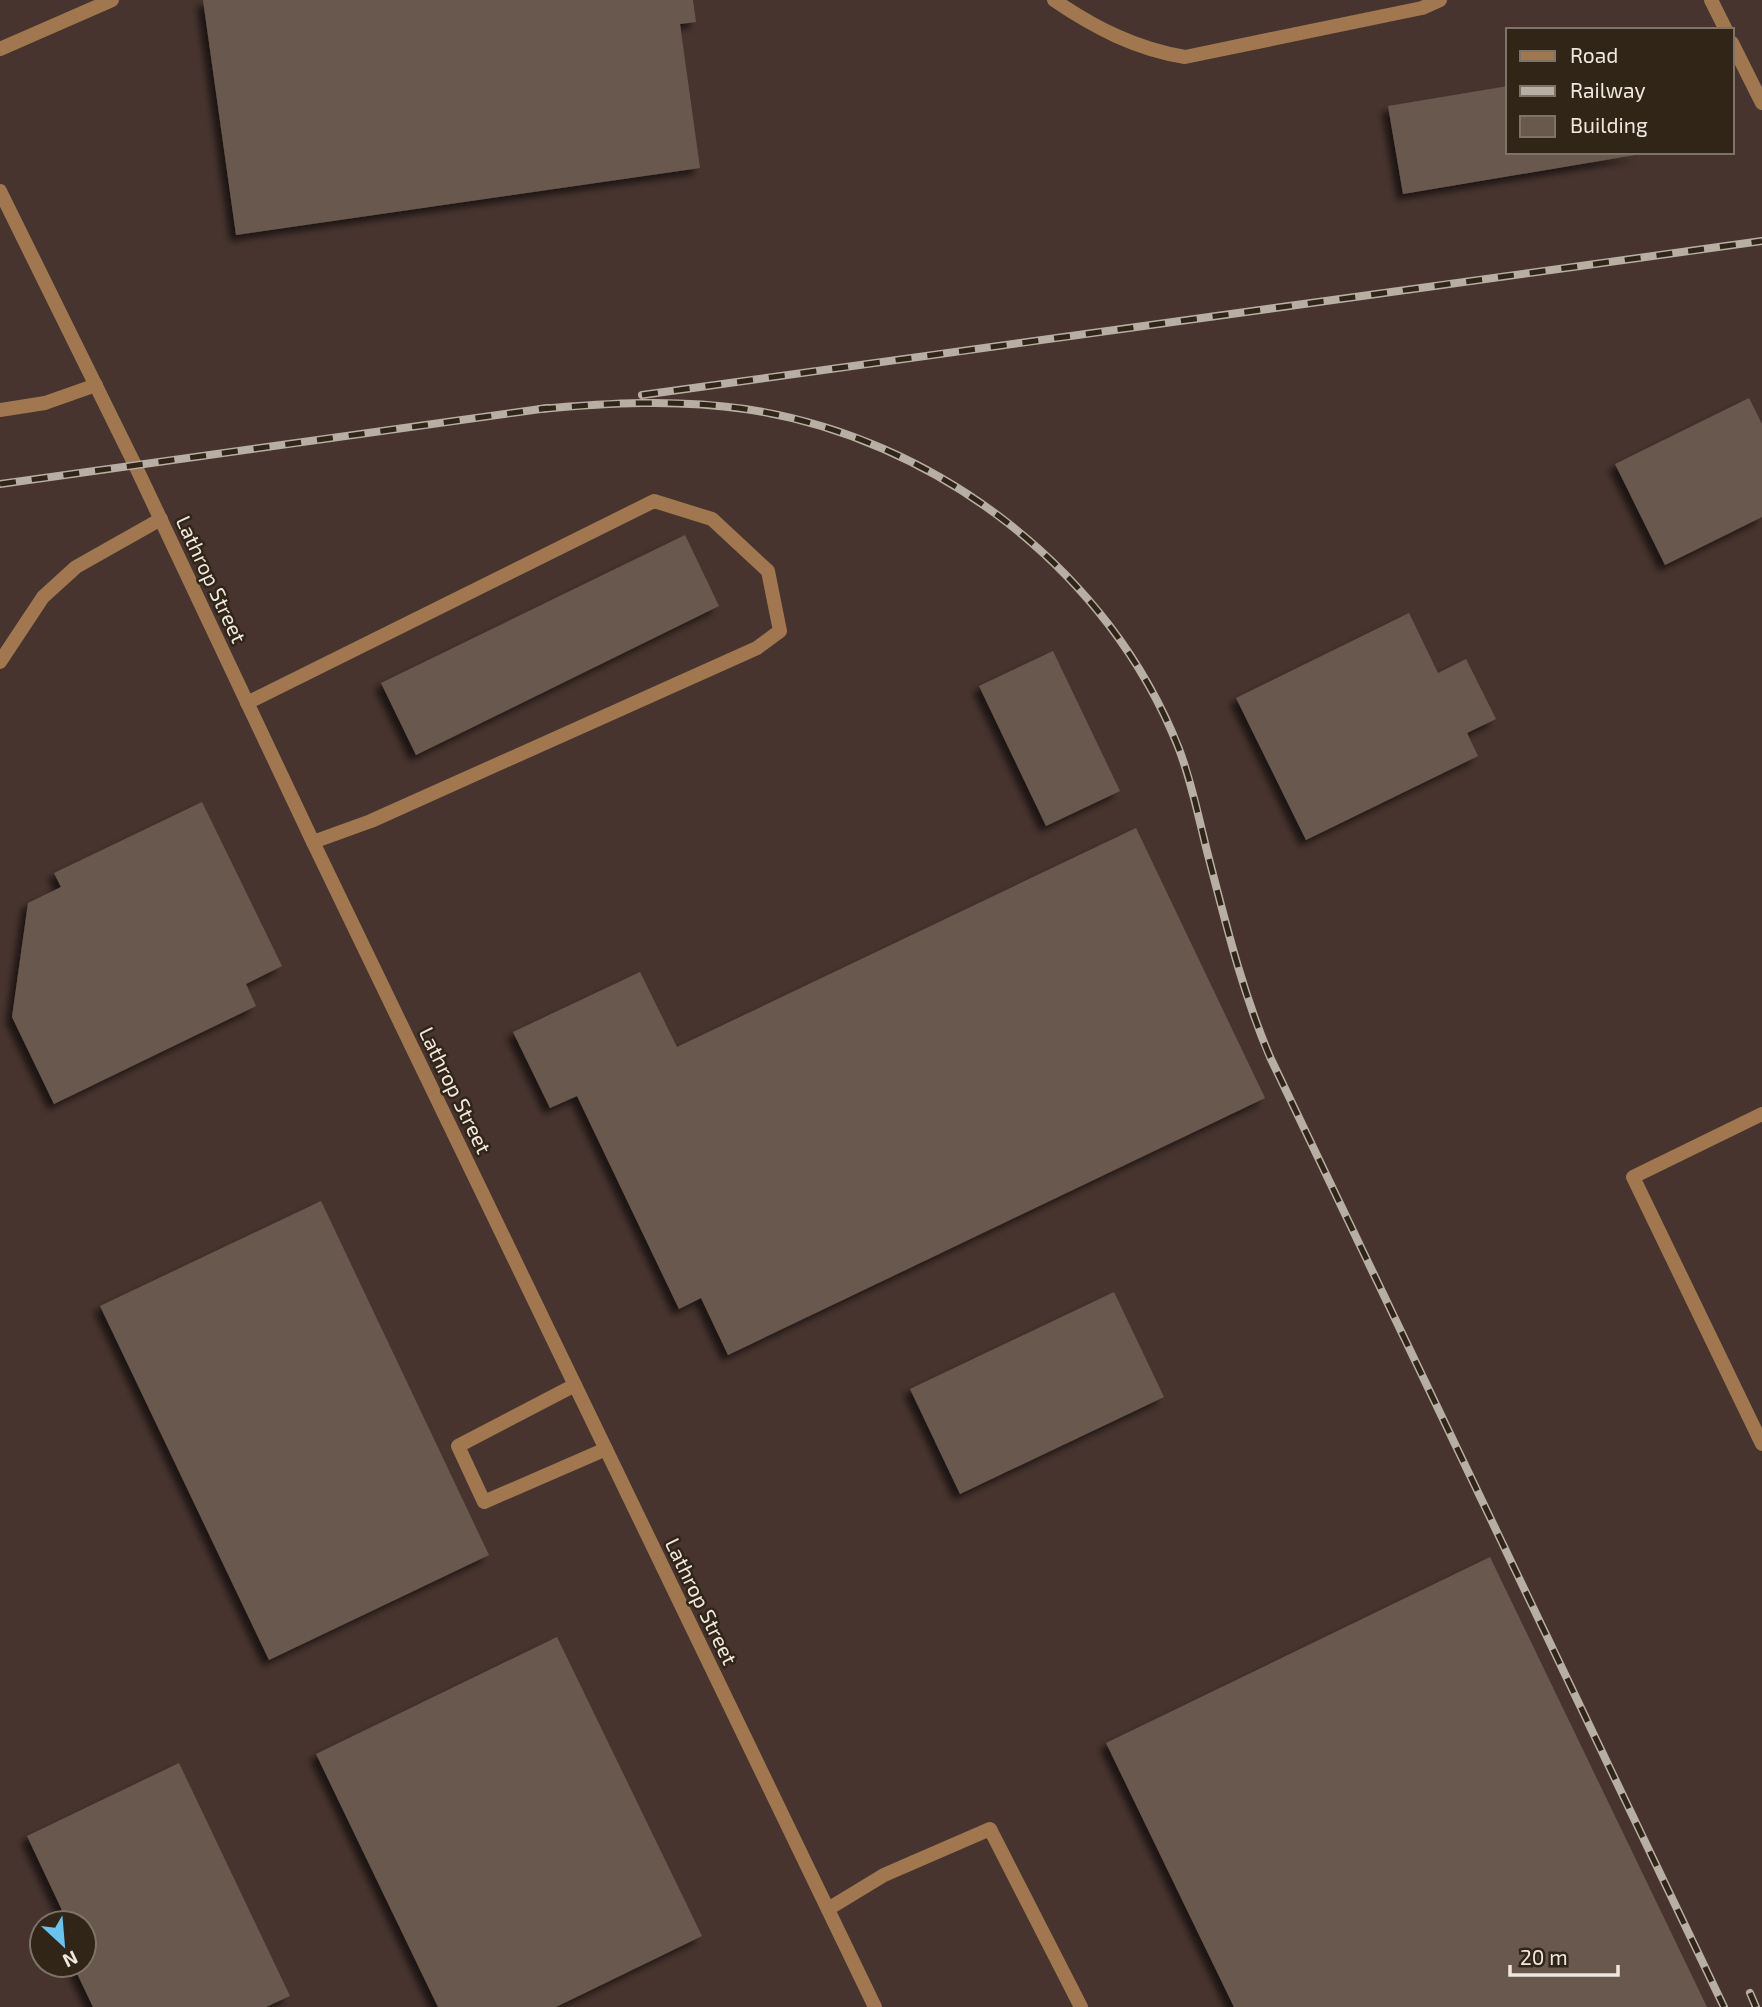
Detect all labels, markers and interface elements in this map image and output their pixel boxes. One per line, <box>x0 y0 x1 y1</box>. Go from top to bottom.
legend <box>1506 28 1734 154</box>
text: Road <box>1570 42 1618 67</box>
text: Railway <box>1570 77 1646 102</box>
text: Building <box>1570 112 1648 137</box>
street label: Lathrop Street <box>172 511 252 647</box>
street label: Lathrop Street <box>415 1023 497 1157</box>
street label: Lathrop Street <box>661 1534 743 1668</box>
north arrow <box>28 1909 98 1979</box>
scale bar <box>1510 1934 1618 1978</box>
text: 20 m <box>1520 1944 1568 1969</box>
text: N <box>59 1946 82 1973</box>

